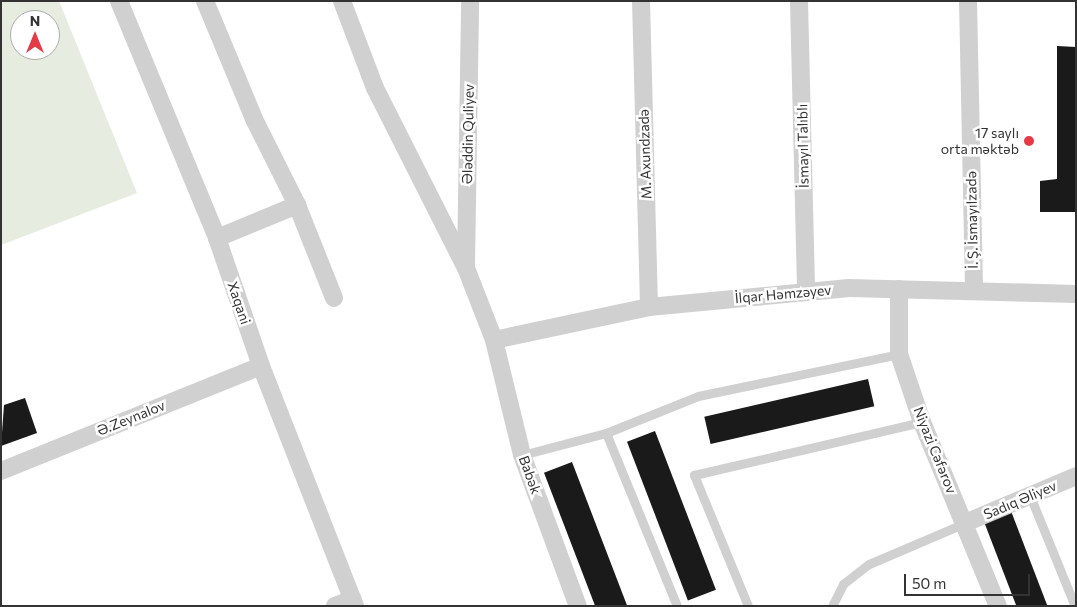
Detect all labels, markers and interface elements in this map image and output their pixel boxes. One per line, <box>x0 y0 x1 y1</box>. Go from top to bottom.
north arrow <box>10 10 60 60</box>
text: N <box>30 12 40 29</box>
street label: Ələddin Quliyev <box>459 84 477 184</box>
street label: İsmayıl Talıblı <box>794 104 812 188</box>
street label: M. Axundzadə <box>635 109 655 199</box>
place label: 17 saylı orta məktəb <box>941 125 1019 158</box>
marker: 17 saylı orta məktəb <box>1023 135 1035 147</box>
street label: İ. Ş. İsmayılzadə <box>963 171 981 269</box>
street label: Xaqani <box>224 279 254 327</box>
street label: İlqar Həmzəyev <box>734 281 832 307</box>
street label: Ə.Zeynalov <box>94 397 168 439</box>
street label: Niyazi Cəfərov <box>910 404 960 496</box>
street label: Babək <box>515 454 545 496</box>
street label: Sadıq Əliyev <box>981 477 1059 523</box>
scale bar <box>907 564 1033 596</box>
text: 50 m <box>912 574 946 592</box>

